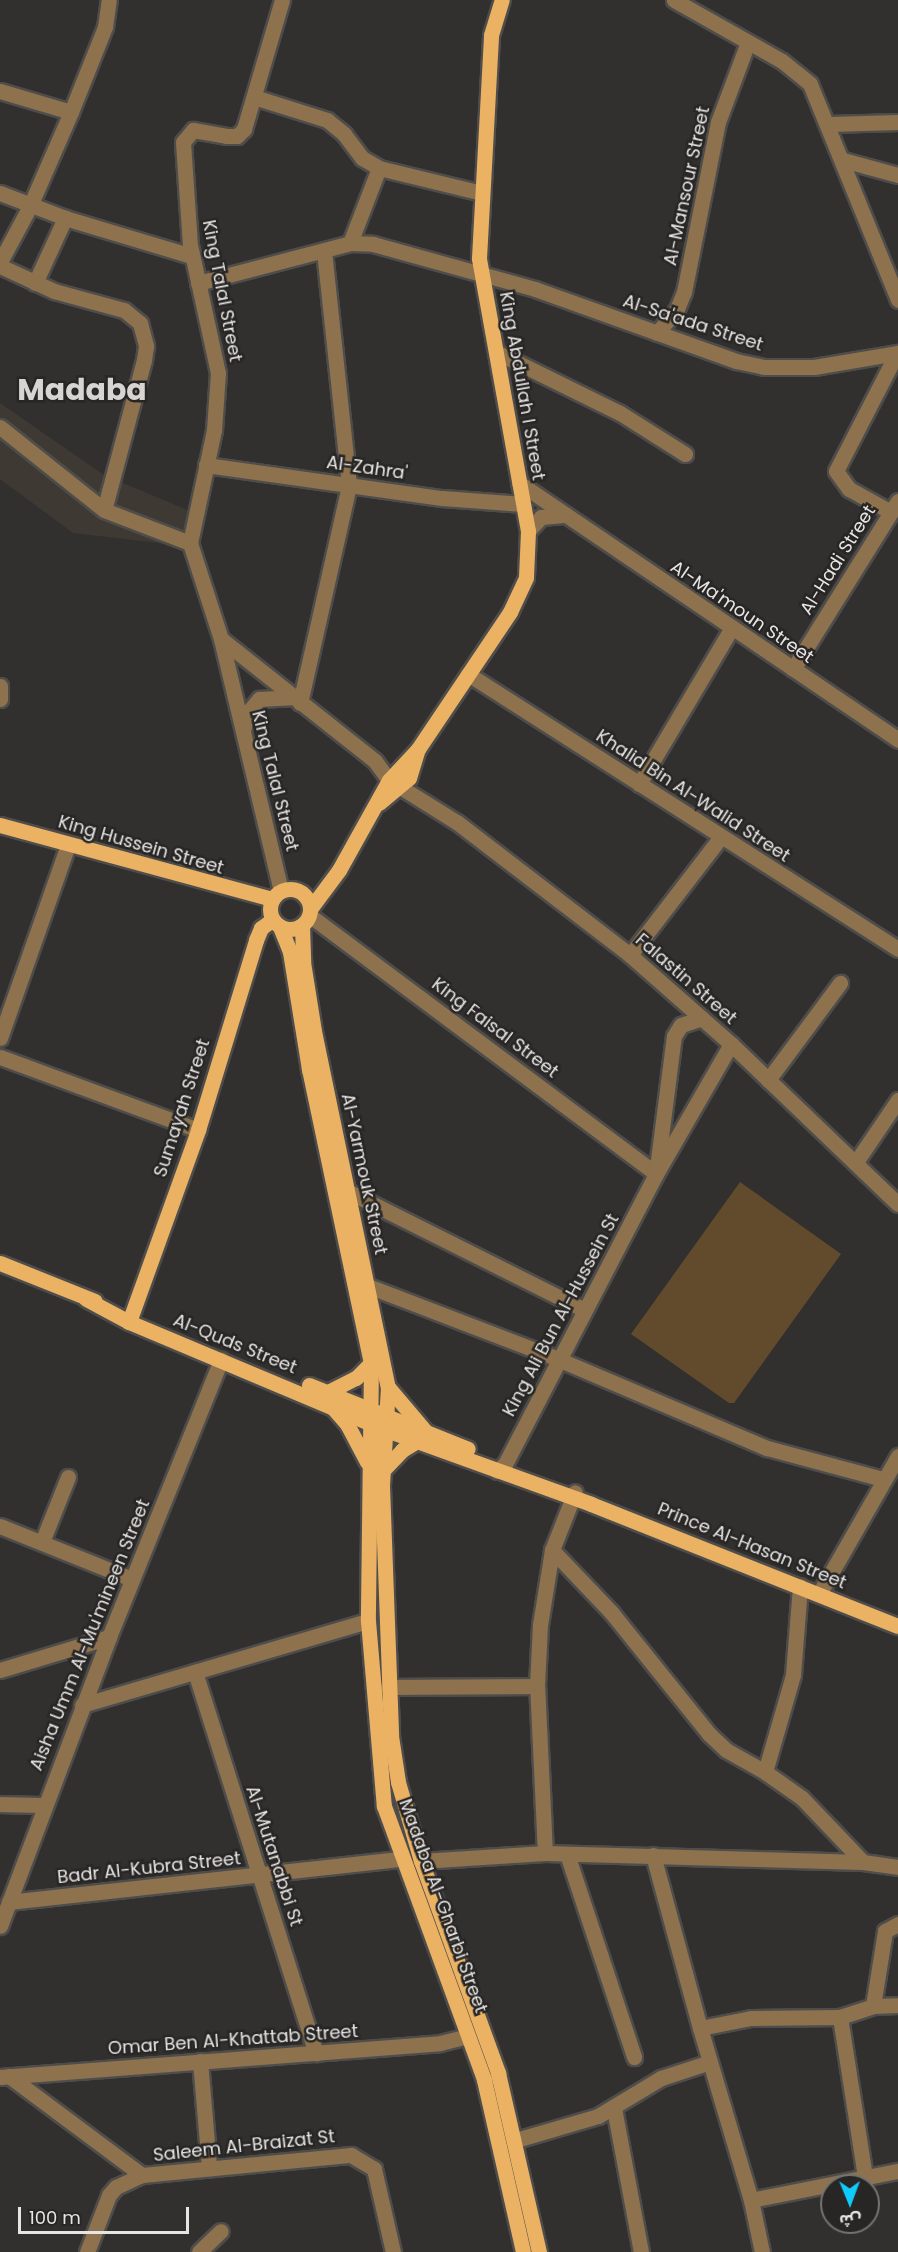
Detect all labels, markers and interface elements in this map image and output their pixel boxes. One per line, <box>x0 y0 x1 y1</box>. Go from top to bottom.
street label: Al-Mansour Street <box>660 104 714 268</box>
street label: King Talal Street <box>198 218 246 364</box>
street label: King Abdullah I Street <box>495 290 549 482</box>
street label: Al-Sa'ada Street <box>620 290 766 356</box>
district label: Madaba <box>17 372 147 408</box>
street label: Al-Zahra' <box>325 452 409 484</box>
street label: Al-Hadi Street <box>796 501 880 619</box>
street label: Al-Ma'moun Street <box>666 556 818 668</box>
street label: King Talal Street <box>247 708 303 854</box>
street label: Khalid Bin Al-Walid Street <box>592 725 794 867</box>
street label: King Hussein Street <box>56 811 226 879</box>
street label: Falastin Street <box>631 929 741 1029</box>
street label: King Faisal Street <box>427 973 563 1083</box>
street label: Sumayah Street <box>149 1036 215 1180</box>
street label: Al-Yarmouk Street <box>336 1091 392 1257</box>
street label: King Ali Bun Al-Hussein St <box>498 1210 624 1420</box>
street label: Al-Quds Street <box>170 1309 300 1379</box>
street label: Aisha Umm Al-Mu'mineen Street <box>26 1496 154 1774</box>
street label: Prince Al-Hasan Street <box>654 1498 850 1594</box>
street label: Al-Mutanabbi St <box>241 1783 307 1929</box>
street label: Madaba Al-Gharbi Street <box>394 1796 492 2016</box>
street label: Badr Al-Kubra Street <box>56 1848 242 1888</box>
street label: Omar Ben Al-Khattab Street <box>107 2020 359 2060</box>
street label: Saleem Al-Braizat St <box>152 2126 336 2166</box>
north arrow <box>820 2174 880 2234</box>
scale bar <box>21 2195 192 2233</box>
text: 100 m <box>29 2205 81 2230</box>
text: ش <box>839 2209 861 2232</box>

